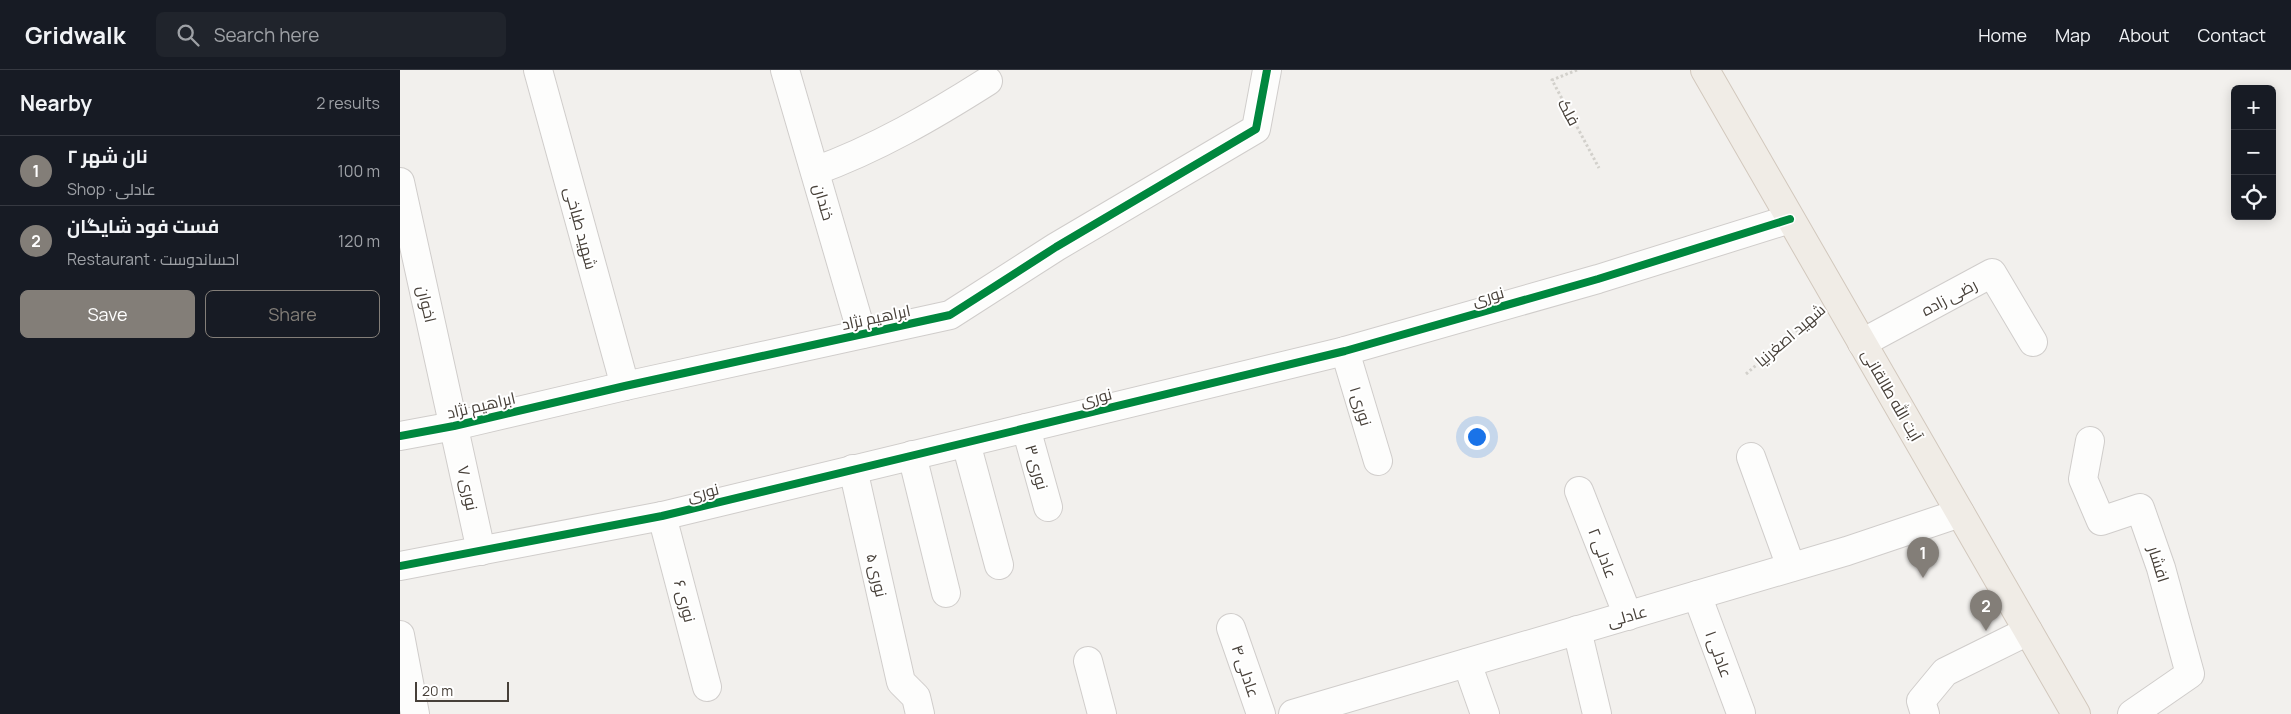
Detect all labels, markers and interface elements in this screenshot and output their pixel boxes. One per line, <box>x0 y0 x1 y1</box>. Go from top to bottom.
search box <box>156 12 506 57</box>
text: Gridwalk <box>25 18 126 51</box>
icon: search <box>174 21 202 49</box>
text: Search here <box>214 22 319 48</box>
text: Home <box>1978 23 2027 47</box>
text: Map <box>2055 23 2091 47</box>
text: About <box>2119 23 2169 47</box>
text: Contact <box>2197 23 2266 47</box>
map controls <box>2231 85 2276 220</box>
button: + <box>2231 85 2276 130</box>
text: Nearby <box>20 89 92 117</box>
text: 2 results <box>316 92 380 114</box>
street label: فلک <box>1553 95 1585 129</box>
button: − <box>2231 130 2276 175</box>
text: نان شهر ۲ <box>67 143 148 169</box>
text: 1 <box>32 160 40 182</box>
text: 100 m <box>337 160 380 182</box>
button: locate <box>2231 175 2276 220</box>
text: Shop · عادلی <box>67 178 156 200</box>
street label: خندان <box>808 181 840 223</box>
street label: شهید طباخی <box>559 184 603 272</box>
text: فست فود شایگان <box>67 213 219 239</box>
text: 2 <box>31 230 41 252</box>
text: 120 m <box>338 230 380 252</box>
text: Restaurant · احساندوست <box>67 248 239 270</box>
street label: رضی زاده <box>1917 273 1981 321</box>
street label: نوری <box>1470 281 1506 311</box>
street label: اخوان <box>412 283 442 325</box>
button: Save <box>20 290 195 338</box>
button: Share <box>205 290 380 338</box>
street label: شهید اصغرنیا <box>1750 298 1830 372</box>
street label: ابراهیم نژاد <box>839 299 913 336</box>
street label: آیت الله طالقانی <box>1857 345 1928 446</box>
street label: نوری <box>1078 382 1114 412</box>
street label: نوری ۱ <box>1345 384 1377 428</box>
street label: ابراهیم نژاد <box>444 386 518 425</box>
your location <box>1464 424 1490 450</box>
street label: نوری ۳ <box>1020 442 1054 492</box>
street label: نوری ۷ <box>453 464 483 512</box>
street label: نوری <box>685 477 721 507</box>
street label: عادلی ۲ <box>1583 525 1623 581</box>
pin: 1 <box>1907 537 1939 578</box>
street label: افشار <box>2143 542 2175 585</box>
street label: نوری ۵ <box>861 551 893 599</box>
street label: نوری ۶ <box>669 577 701 625</box>
pin: 2 <box>1970 590 2002 631</box>
street label: عادلی <box>1605 600 1649 632</box>
street label: عادلی ۱ <box>1700 627 1738 681</box>
street label: عادلی ۴ <box>1227 642 1265 700</box>
scale bar <box>415 679 509 702</box>
text: 20 m <box>422 681 453 700</box>

